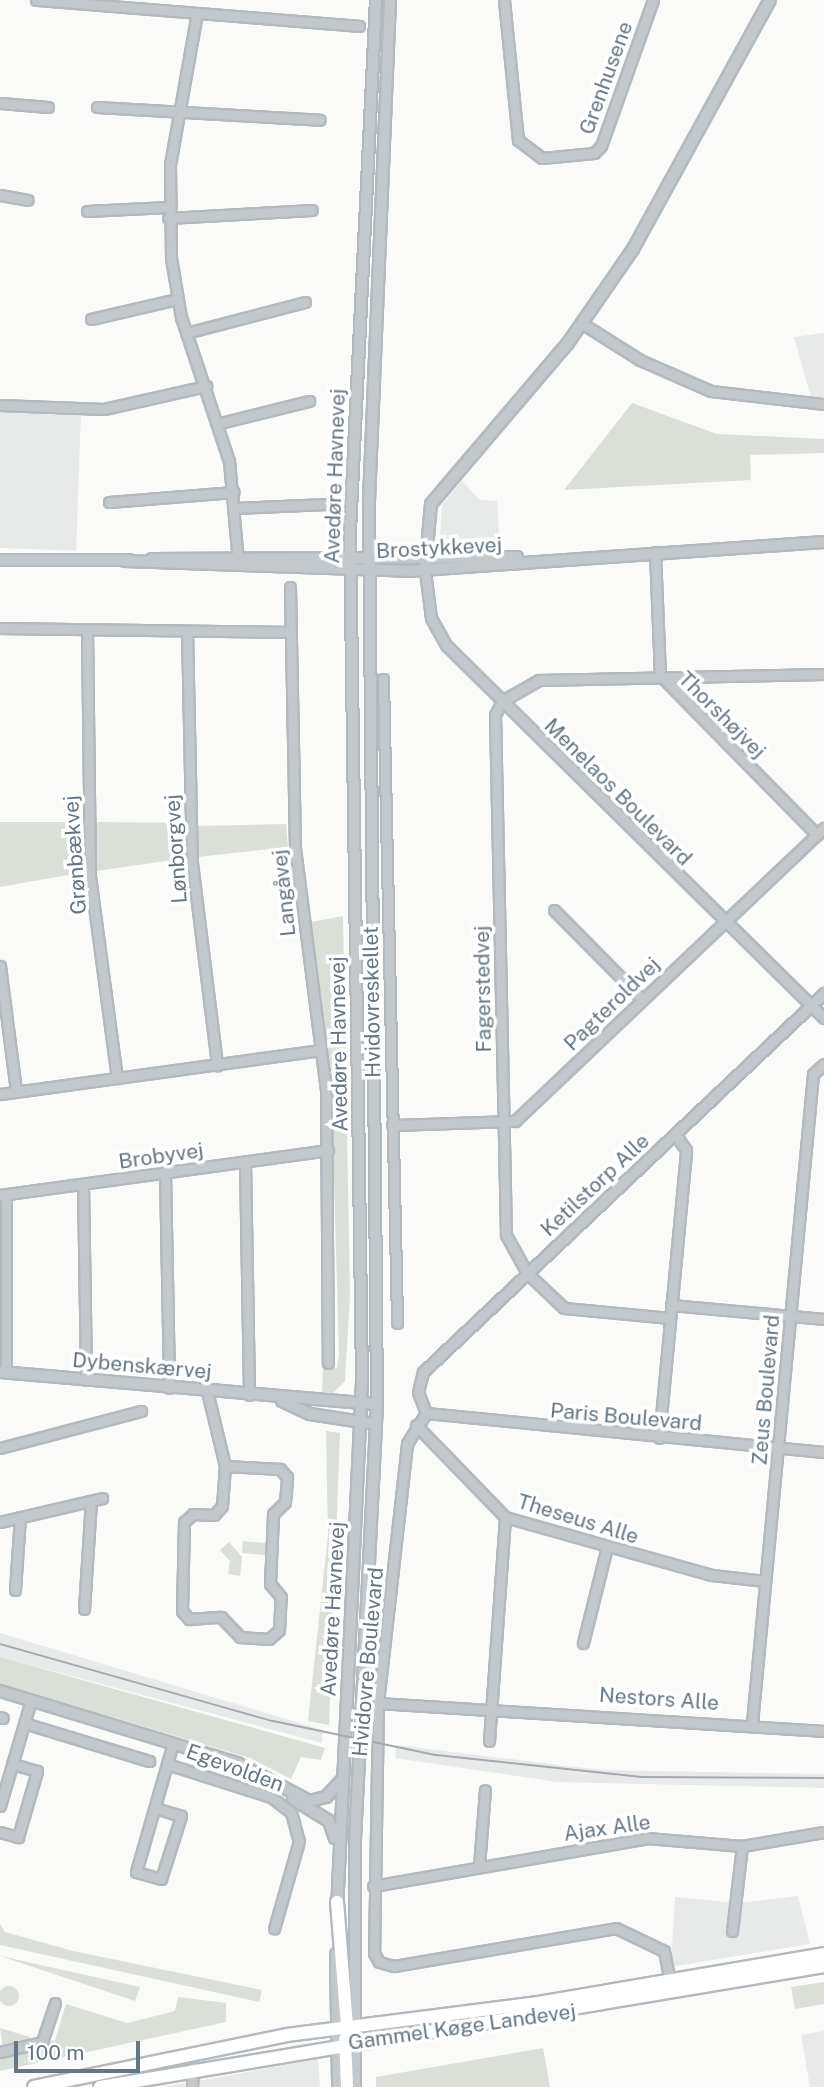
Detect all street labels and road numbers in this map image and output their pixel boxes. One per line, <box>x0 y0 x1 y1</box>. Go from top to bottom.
street label: Grenhusene <box>574 18 638 138</box>
street label: Avedøre Havnevej <box>319 388 351 564</box>
street label: Brostykkevej <box>375 532 503 564</box>
street label: Thorshøjvej <box>673 666 771 764</box>
street label: Menelaos Boulevard <box>539 713 697 871</box>
street label: Lønborgvej <box>160 794 192 904</box>
street label: Grønbækvej <box>58 795 92 915</box>
street label: Langåvej <box>267 848 301 938</box>
street label: Fagerstedvej <box>469 925 497 1053</box>
street label: Hvidovreskellet <box>358 926 386 1078</box>
street label: Pagteroldvej <box>559 952 665 1056</box>
street label: Avedøre Havnevej <box>325 956 353 1132</box>
street label: Ketilstorp Alle <box>535 1128 655 1242</box>
street label: Brobyvej <box>117 1138 205 1174</box>
street label: Zeus Boulevard <box>747 1314 785 1466</box>
street label: Dybenskærvej <box>71 1347 213 1385</box>
street label: Paris Boulevard <box>549 1398 703 1436</box>
street label: Theseus Alle <box>514 1489 642 1549</box>
street label: Avedøre Havnevej <box>316 1521 350 1697</box>
street label: Hvidovre Boulevard <box>347 1566 389 1758</box>
street label: Nestors Alle <box>598 1682 720 1716</box>
street label: Egevolden <box>183 1739 287 1797</box>
street label: Ajax Alle <box>562 1809 652 1847</box>
street label: Gammel Køge Landevej <box>346 1999 578 2055</box>

